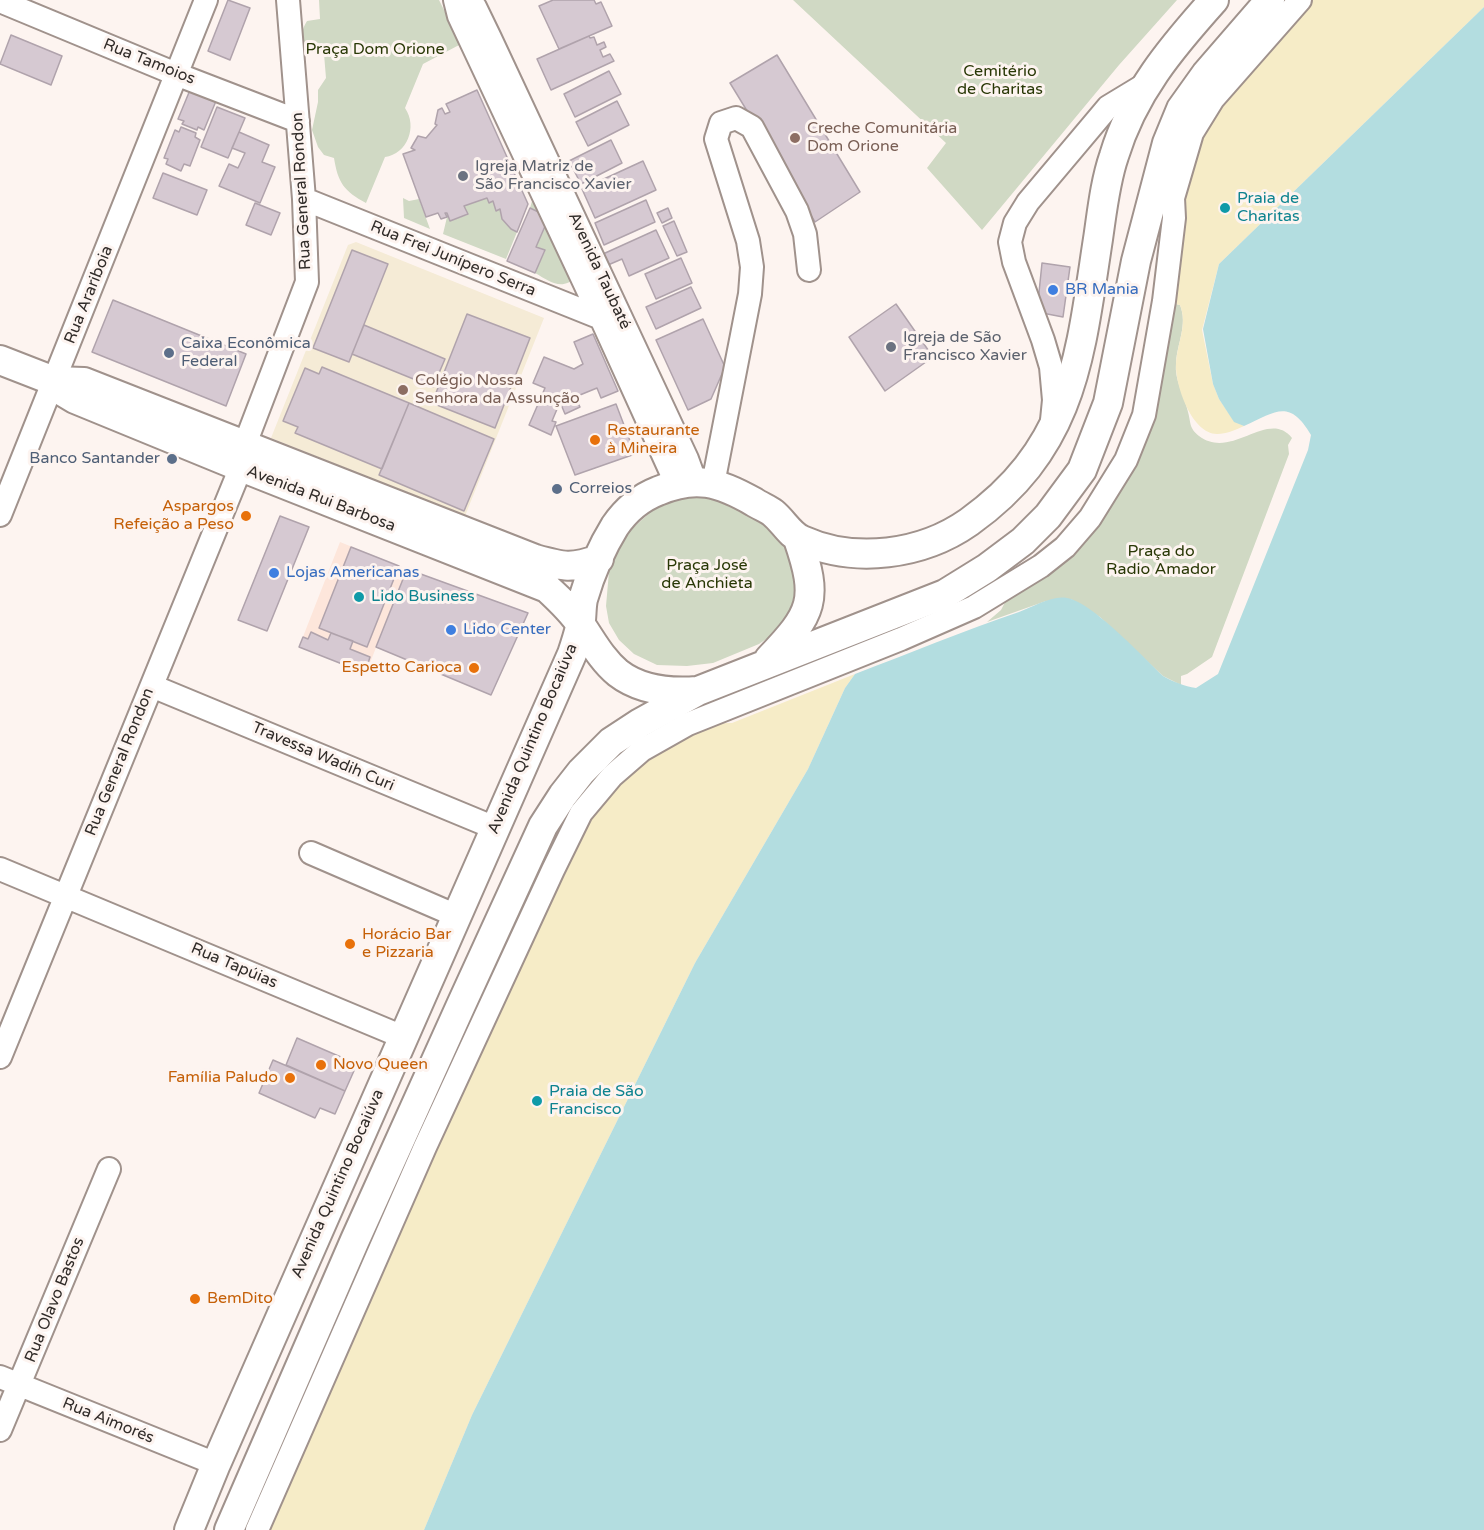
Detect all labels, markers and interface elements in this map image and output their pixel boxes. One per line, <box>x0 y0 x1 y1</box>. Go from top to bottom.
street label: Rua Tamoios <box>100 35 198 89</box>
park label: Praça Dom Orione <box>305 40 445 60</box>
park label: Cemitério de Charitas <box>957 62 1043 100</box>
street label: Rua General Rondon <box>288 112 316 270</box>
place label: Creche Comunitária Dom Orione <box>807 119 957 157</box>
marker: Creche Comunitária Dom Orione <box>788 131 802 145</box>
place label: Igreja Matriz de São Francisco Xavier <box>475 157 632 195</box>
marker: Igreja Matriz de São Francisco Xavier <box>456 169 470 183</box>
place label: Praia de Charitas <box>1237 189 1300 227</box>
marker: Praia de Charitas <box>1218 201 1232 215</box>
street label: Avenida Taubaté <box>563 209 635 333</box>
street label: Rua Frei Junípero Serra <box>367 217 539 301</box>
street label: Rua Arariboia <box>61 243 117 347</box>
place label: BR Mania <box>1065 280 1139 300</box>
marker: BR Mania <box>1046 283 1060 297</box>
place label: Igreja de São Francisco Xavier <box>903 328 1027 366</box>
place label: Caixa Econômica Federal <box>181 334 311 372</box>
marker: Igreja de São Francisco Xavier <box>884 340 898 354</box>
marker: Caixa Econômica Federal <box>162 346 176 360</box>
place label: Colégio Nossa Senhora da Assunção <box>415 371 580 409</box>
marker: Colégio Nossa Senhora da Assunção <box>396 383 410 397</box>
place label: Restaurante à Mineira <box>607 421 700 459</box>
marker: Restaurante à Mineira <box>588 433 602 447</box>
place label: Banco Santander <box>29 449 160 469</box>
marker: Banco Santander <box>165 452 179 466</box>
street label: Avenida Rui Barbosa <box>244 462 398 536</box>
place label: Correios <box>569 479 632 499</box>
marker: Correios <box>550 482 564 496</box>
place label: Aspargos Refeição a Peso <box>113 497 234 535</box>
marker: Aspargos Refeição a Peso <box>239 509 253 523</box>
park label: Praça do Radio Amador <box>1106 542 1216 580</box>
park label: Praça José de Anchieta <box>661 556 753 594</box>
place label: Lojas Americanas <box>286 563 419 583</box>
marker: Lojas Americanas <box>267 566 281 580</box>
place label: Lido Business <box>371 587 475 607</box>
marker: Lido Business <box>352 590 366 604</box>
place label: Lido Center <box>463 620 551 640</box>
marker: Lido Center <box>444 623 458 637</box>
street label: Avenida Quintino Bocaiúva <box>484 641 582 837</box>
place label: Espetto Carioca <box>342 658 462 678</box>
marker: Espetto Carioca <box>467 661 481 675</box>
street label: Rua General Rondon <box>82 685 158 839</box>
street label: Travessa Wadih Curi <box>249 718 397 796</box>
place label: Horácio Bar e Pizzaria <box>362 925 451 963</box>
marker: Horácio Bar e Pizzaria <box>343 937 357 951</box>
street label: Rua Tapúias <box>188 939 280 993</box>
place label: Novo Queen <box>333 1055 428 1075</box>
marker: Novo Queen <box>314 1058 328 1072</box>
place label: Família Paludo <box>168 1068 278 1088</box>
marker: Família Paludo <box>283 1071 297 1085</box>
place label: Praia de São Francisco <box>549 1082 644 1120</box>
street label: Avenida Quintino Bocaiúva <box>288 1086 388 1282</box>
marker: Praia de São Francisco <box>530 1094 544 1108</box>
street label: Rua Olavo Bastos <box>21 1235 89 1365</box>
place label: BemDito <box>207 1289 273 1309</box>
marker: BemDito <box>188 1292 202 1306</box>
street label: Rua Aimorés <box>59 1394 157 1448</box>

